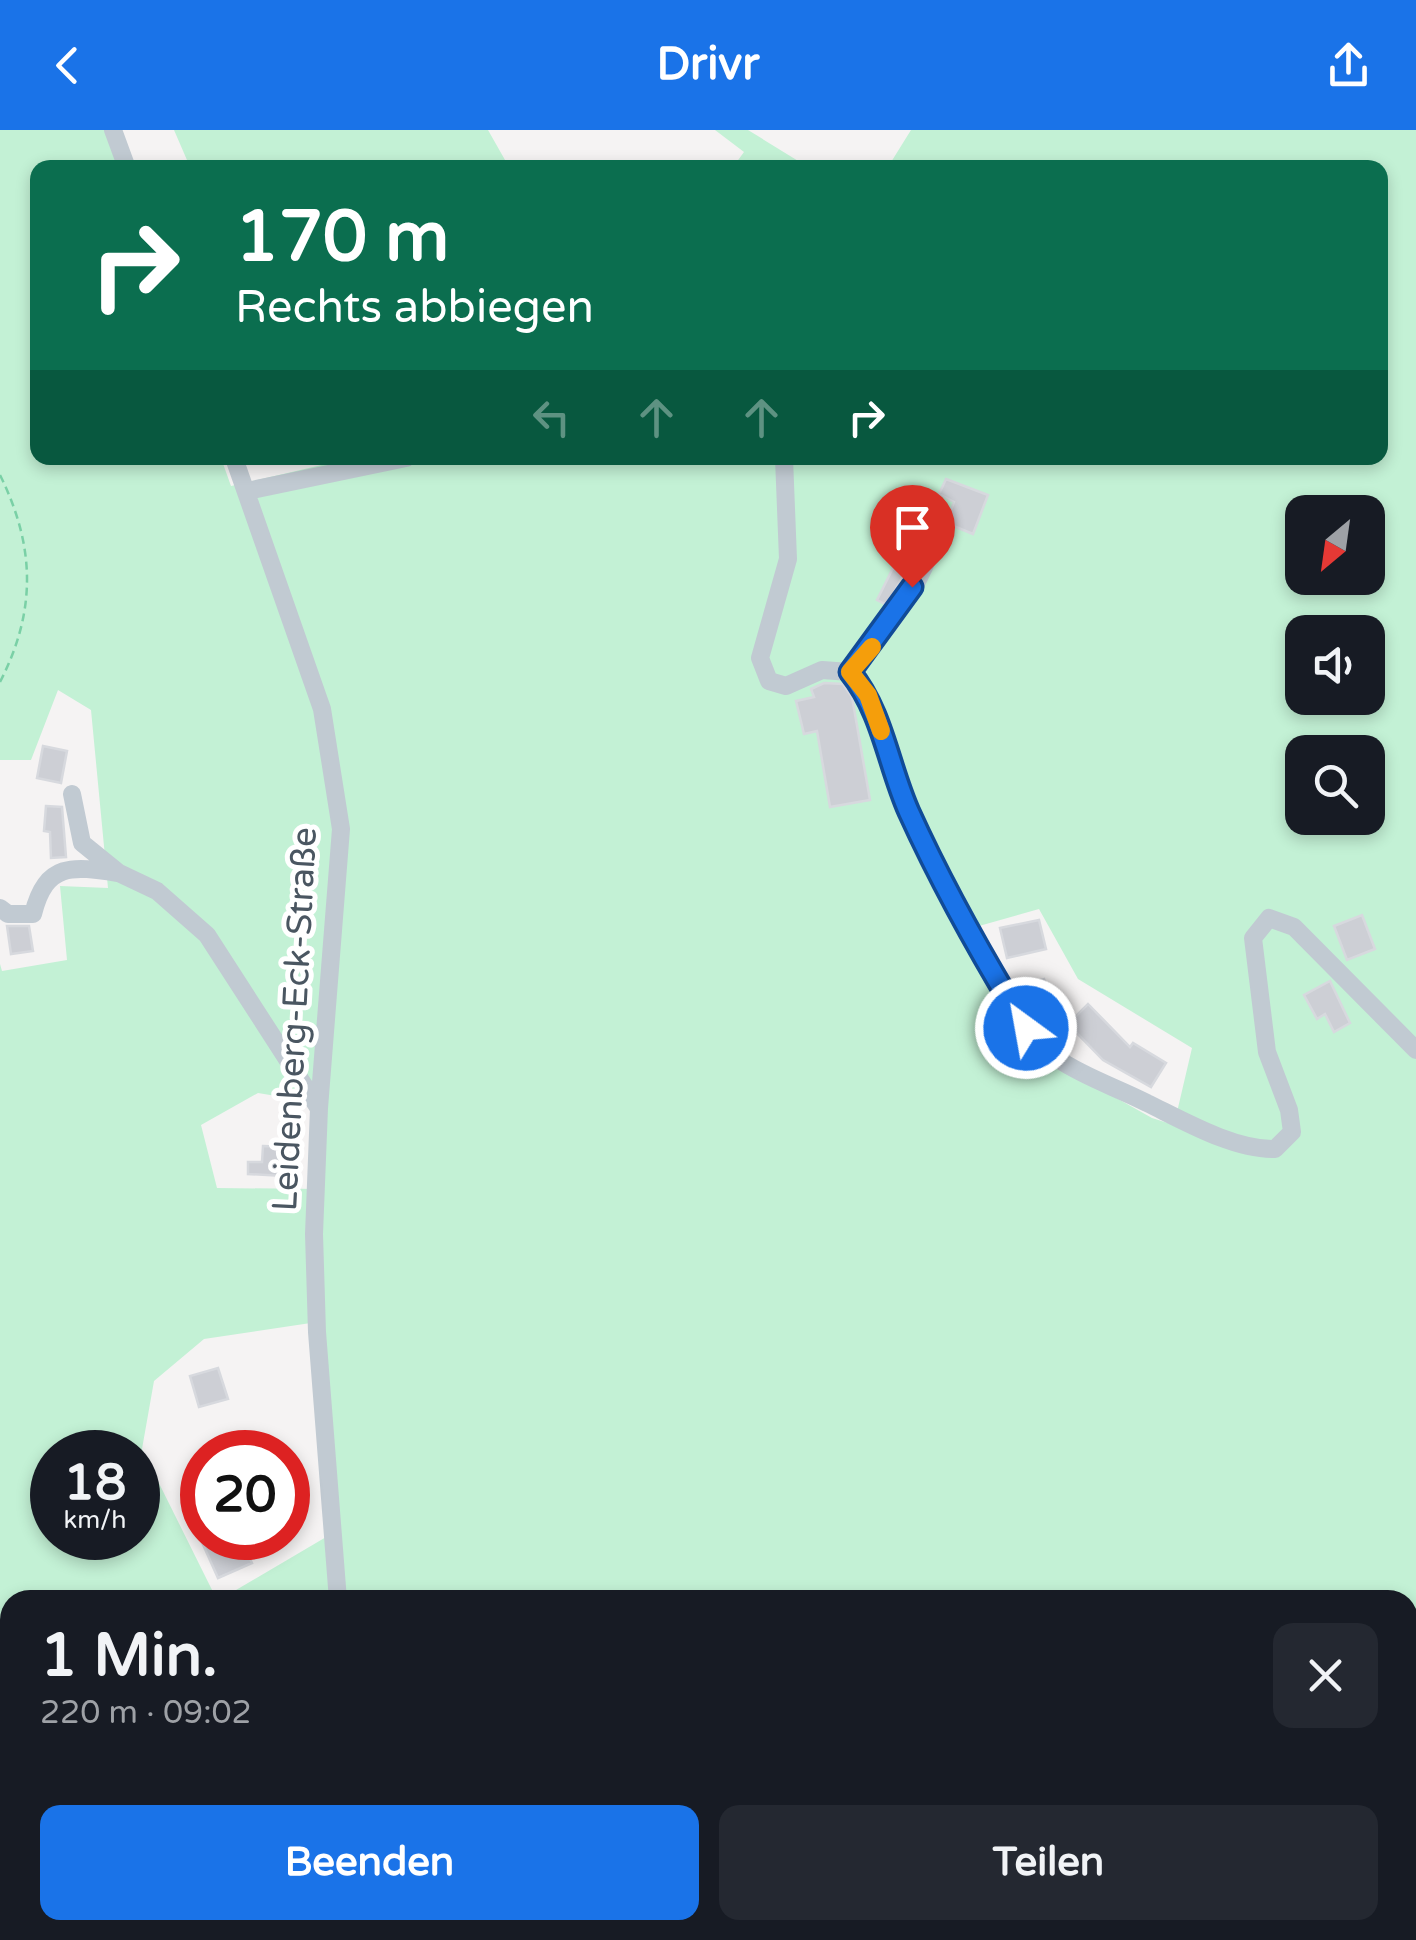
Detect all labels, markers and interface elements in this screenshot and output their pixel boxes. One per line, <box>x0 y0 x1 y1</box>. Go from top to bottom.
icon: back <box>40 38 95 93</box>
text: Drivr <box>657 38 759 92</box>
icon: share <box>1321 38 1376 93</box>
text: 170 m <box>235 196 449 280</box>
icon: right <box>70 200 200 330</box>
text: Rechts abbiegen <box>235 281 594 335</box>
icon: left <box>524 390 579 445</box>
icon: ahead <box>629 390 684 445</box>
icon: ahead <box>734 390 789 445</box>
icon: right <box>839 390 894 445</box>
pin <box>870 485 955 588</box>
north arrow <box>1285 495 1385 595</box>
map controls <box>1285 495 1385 835</box>
icon: arrive <box>885 500 940 555</box>
button: sound <box>1285 615 1385 715</box>
button: search <box>1285 735 1385 835</box>
street label: Leidenberg-Eck-Straße <box>264 826 326 1212</box>
position arrow <box>974 976 1078 1080</box>
speed limit sign: 20 <box>180 1430 310 1560</box>
text: 18 <box>64 1453 126 1513</box>
text: km/h <box>64 1505 126 1535</box>
text: 1 Min. <box>40 1620 218 1692</box>
button: close <box>1273 1623 1378 1728</box>
text: 220 m · 09:02 <box>40 1694 252 1732</box>
button: Beenden <box>40 1805 699 1920</box>
button: Teilen <box>719 1805 1378 1920</box>

